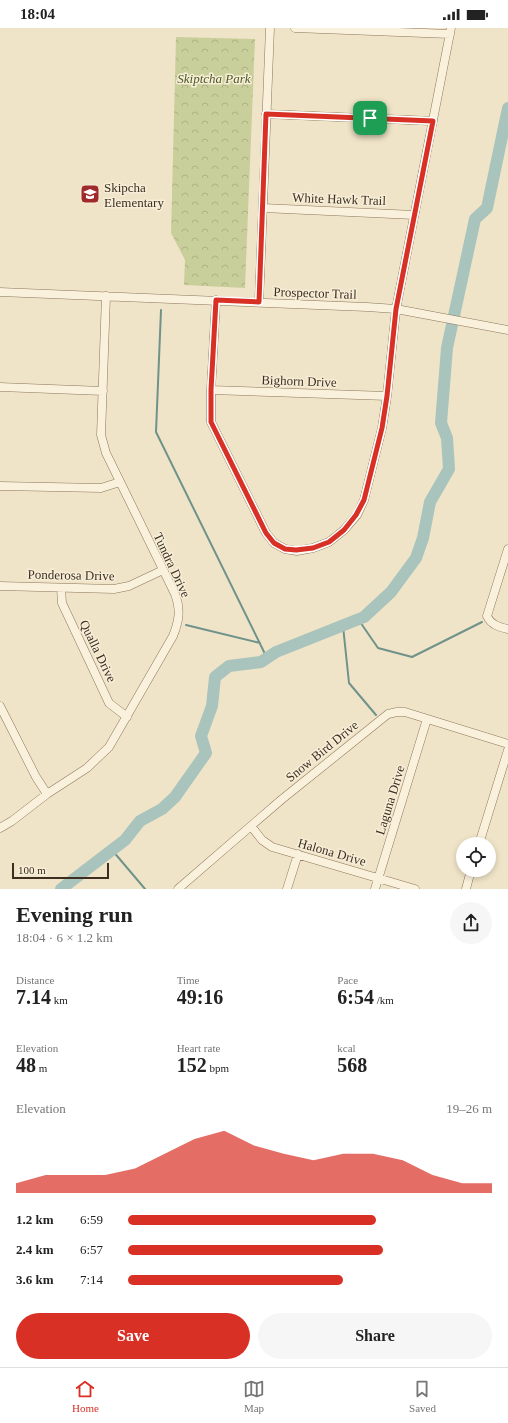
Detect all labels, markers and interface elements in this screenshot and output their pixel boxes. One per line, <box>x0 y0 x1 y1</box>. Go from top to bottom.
text: 18:04 <box>20 6 55 22</box>
park label: Skiptcha Park <box>177 71 251 86</box>
pin <box>353 101 387 135</box>
icon: arrive <box>359 107 381 129</box>
place label: Skipcha Elementary <box>104 180 164 210</box>
school or university icon: Skipcha Elementary <box>79 183 101 205</box>
street label: White Hawk Trail <box>292 190 387 208</box>
street label: Prospector Trail <box>273 284 357 302</box>
street label: Bighorn Drive <box>261 372 337 390</box>
street label: Tundra Drive <box>150 530 194 600</box>
street label: Ponderosa Drive <box>27 567 115 583</box>
street label: Qualla Drive <box>76 617 120 685</box>
street label: Snow Bird Drive <box>283 717 361 785</box>
street label: Laguna Drive <box>372 763 408 837</box>
street label: Halona Drive <box>296 835 368 869</box>
map controls <box>456 837 496 877</box>
button: locate <box>456 837 496 877</box>
scale bar <box>12 861 109 880</box>
text: 100 m <box>18 864 46 876</box>
text: Evening run <box>16 902 133 927</box>
button: share <box>450 902 492 944</box>
text: 18:04 · 6 × 1.2 km <box>16 930 113 945</box>
text: Distance <box>16 974 54 986</box>
text: Time <box>177 974 199 986</box>
text: Pace <box>337 974 358 986</box>
text: 7.14 <box>16 986 51 1008</box>
text: 49:16 <box>177 986 223 1008</box>
text: 6:54 <box>337 986 374 1008</box>
text: km <box>51 994 68 1006</box>
text: /km <box>374 994 394 1006</box>
text: Elevation <box>16 1042 58 1054</box>
text: Heart rate <box>177 1042 220 1054</box>
text: kcal <box>337 1042 356 1054</box>
text: 48 <box>16 1054 36 1076</box>
text: 152 <box>177 1054 207 1076</box>
text: 568 <box>337 1054 367 1076</box>
text: m <box>36 1062 47 1074</box>
text: bpm <box>207 1062 229 1074</box>
text: Elevation <box>16 1101 66 1116</box>
text: 19–26 m <box>446 1101 492 1116</box>
text: 1.2 km <box>16 1212 54 1227</box>
text: 6:59 <box>80 1212 103 1227</box>
text: 2.4 km <box>16 1242 54 1257</box>
text: 6:57 <box>80 1242 103 1257</box>
text: 3.6 km <box>16 1272 54 1287</box>
text: 7:14 <box>80 1272 103 1287</box>
button: Save <box>16 1313 250 1359</box>
button: Share <box>258 1313 492 1359</box>
tab: Home <box>72 1378 99 1414</box>
tab: Map <box>243 1378 265 1414</box>
tab: Saved <box>409 1378 436 1414</box>

